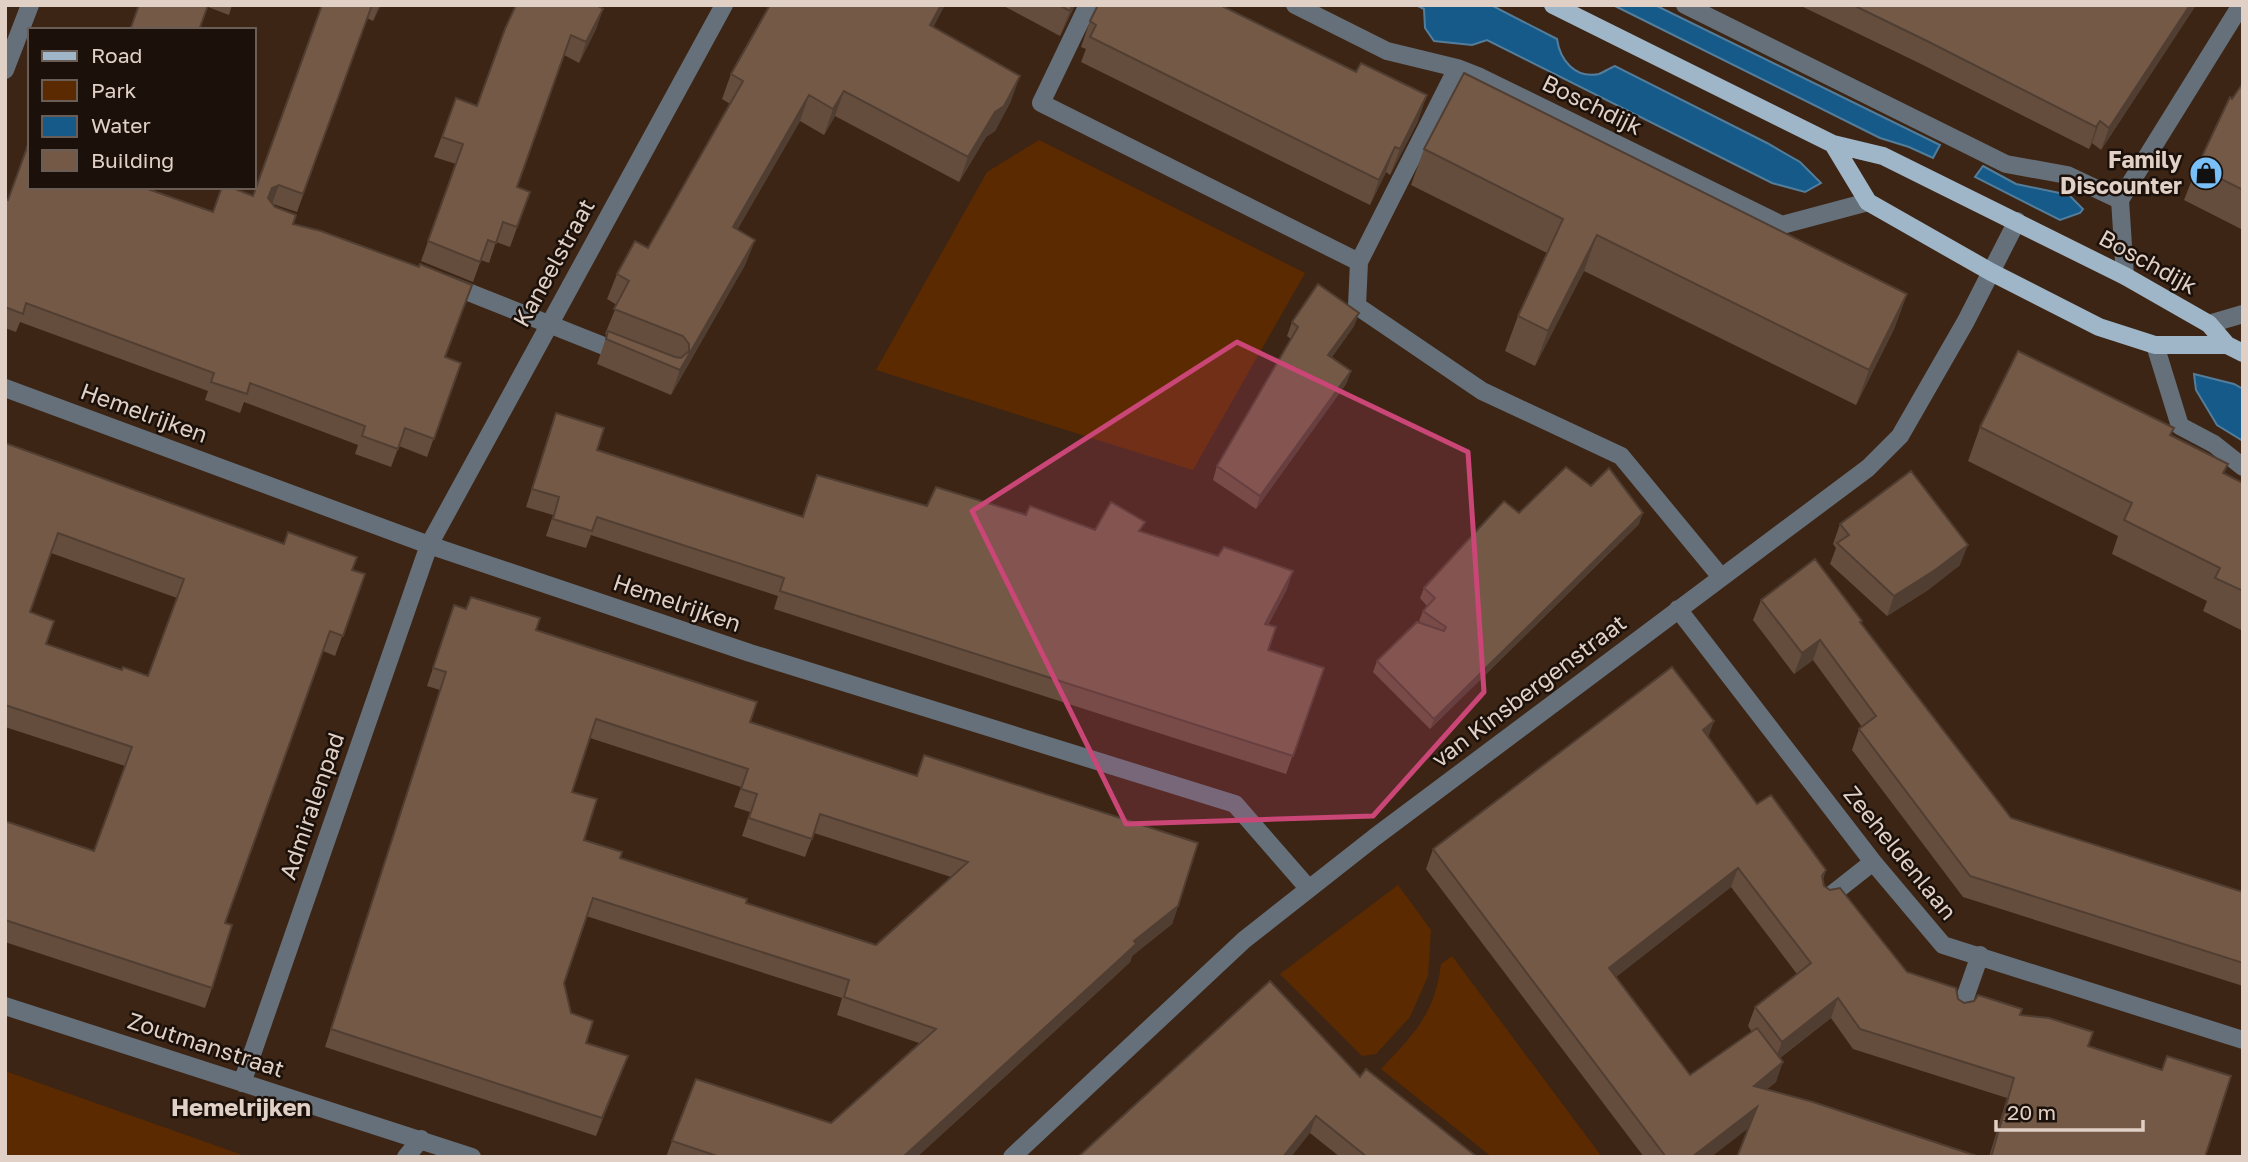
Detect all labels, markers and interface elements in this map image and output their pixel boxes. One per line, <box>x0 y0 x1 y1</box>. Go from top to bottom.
legend <box>28 28 256 189</box>
text: Road <box>91 42 142 68</box>
street label: Boschdijk <box>1538 68 1647 140</box>
text: Park <box>91 77 137 103</box>
text: Water <box>91 112 151 138</box>
place label: Family Discounter <box>2060 145 2182 199</box>
text: Building <box>91 147 174 173</box>
shop icon: Family Discounter <box>2187 154 2225 192</box>
street label: Kaneelstraat <box>506 194 600 331</box>
street label: Boschdijk <box>2095 223 2202 299</box>
street label: Hemelrijken <box>77 376 212 448</box>
street label: Hemelrijken <box>610 567 745 637</box>
street label: van Kinsbergenstraat <box>1426 608 1631 773</box>
street label: Admiralenpad <box>273 729 349 883</box>
street label: Zeeheldenlaan <box>1838 780 1963 925</box>
street label: Zoutmanstraat <box>125 1006 288 1083</box>
scale bar <box>1996 1088 2143 1132</box>
district label: Hemelrijken <box>171 1092 311 1121</box>
text: 20 m <box>2007 1099 2056 1125</box>

